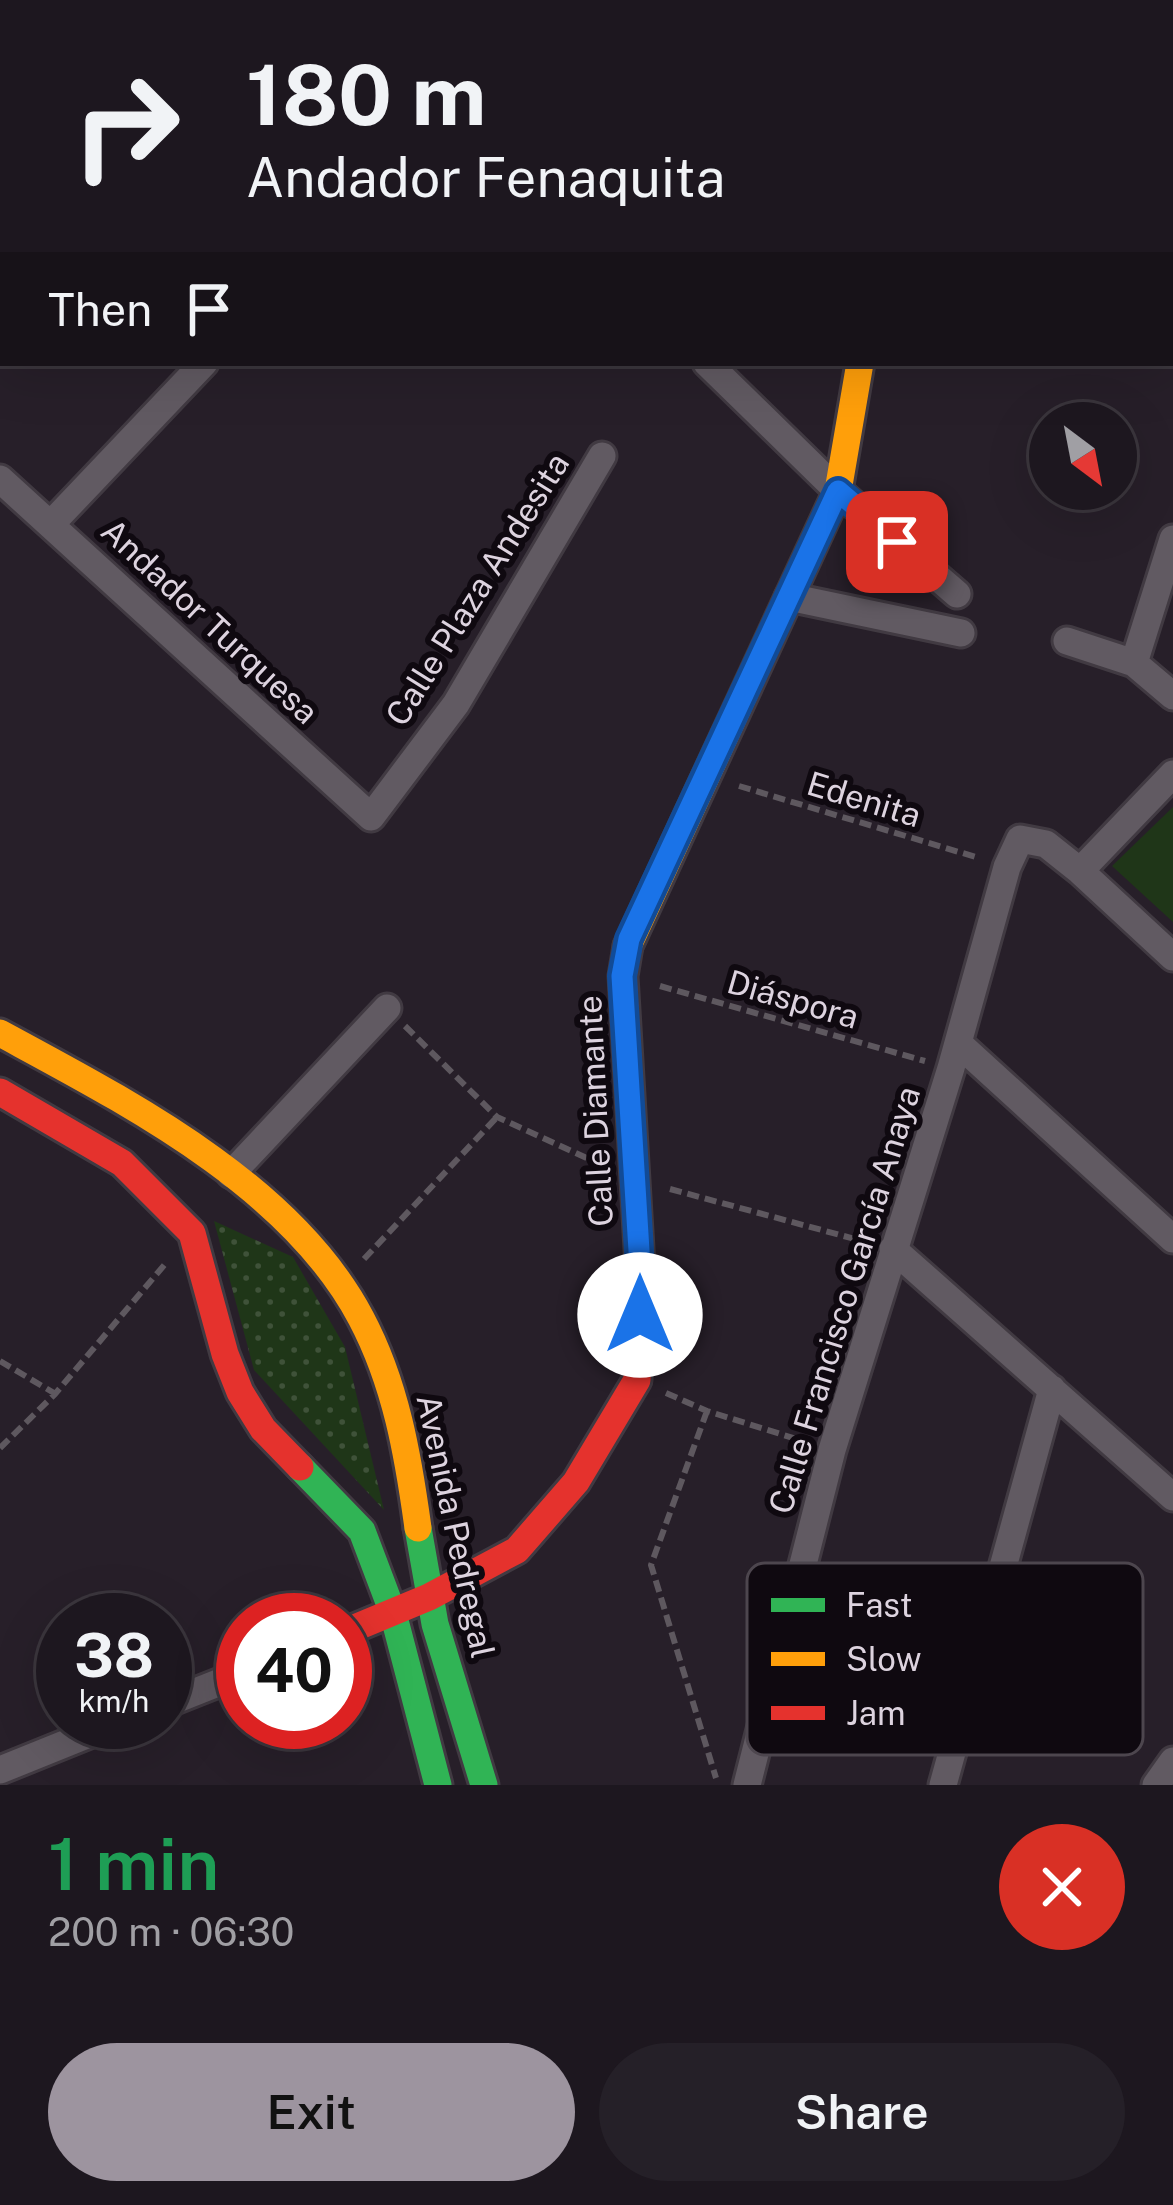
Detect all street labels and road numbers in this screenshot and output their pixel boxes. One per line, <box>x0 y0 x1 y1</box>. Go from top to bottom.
street label: Calle Plaza Andesita <box>378 446 576 732</box>
street label: Andador Turquesa <box>94 511 326 731</box>
street label: Edenita <box>803 764 925 834</box>
street label: Diáspora <box>723 962 863 1036</box>
street label: Calle Diamante <box>570 994 620 1228</box>
street label: Calle Francisco García Anaya <box>761 1082 927 1518</box>
street label: Avenida Pedregal <box>410 1391 502 1661</box>

